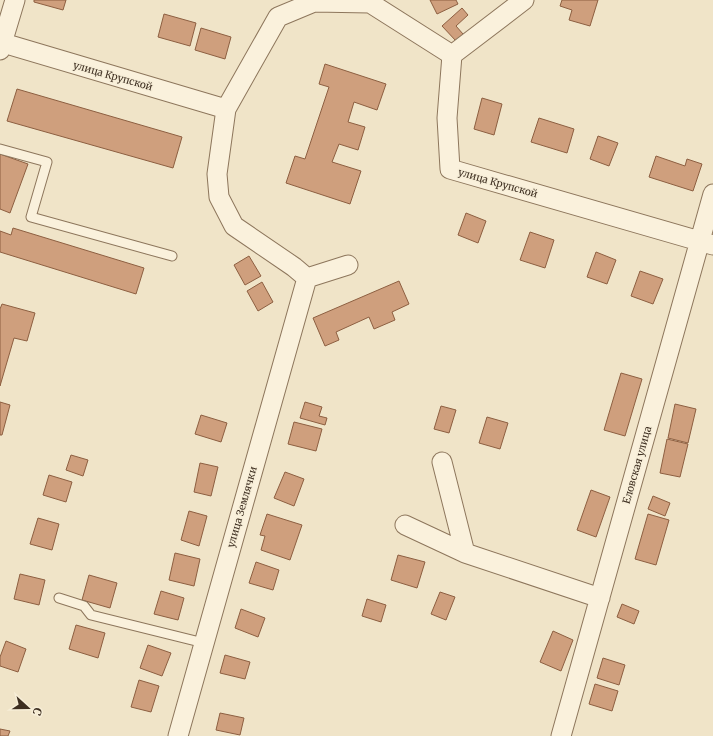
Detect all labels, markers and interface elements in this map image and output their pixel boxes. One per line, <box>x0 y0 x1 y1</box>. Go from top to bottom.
street label: улица Крупской <box>72 58 154 94</box>
street label: улица Крупской <box>457 165 539 201</box>
street label: Еловская улица <box>620 424 654 505</box>
street label: улица Землячки <box>224 465 260 549</box>
north arrow <box>8 688 48 728</box>
text: С <box>29 706 45 717</box>

